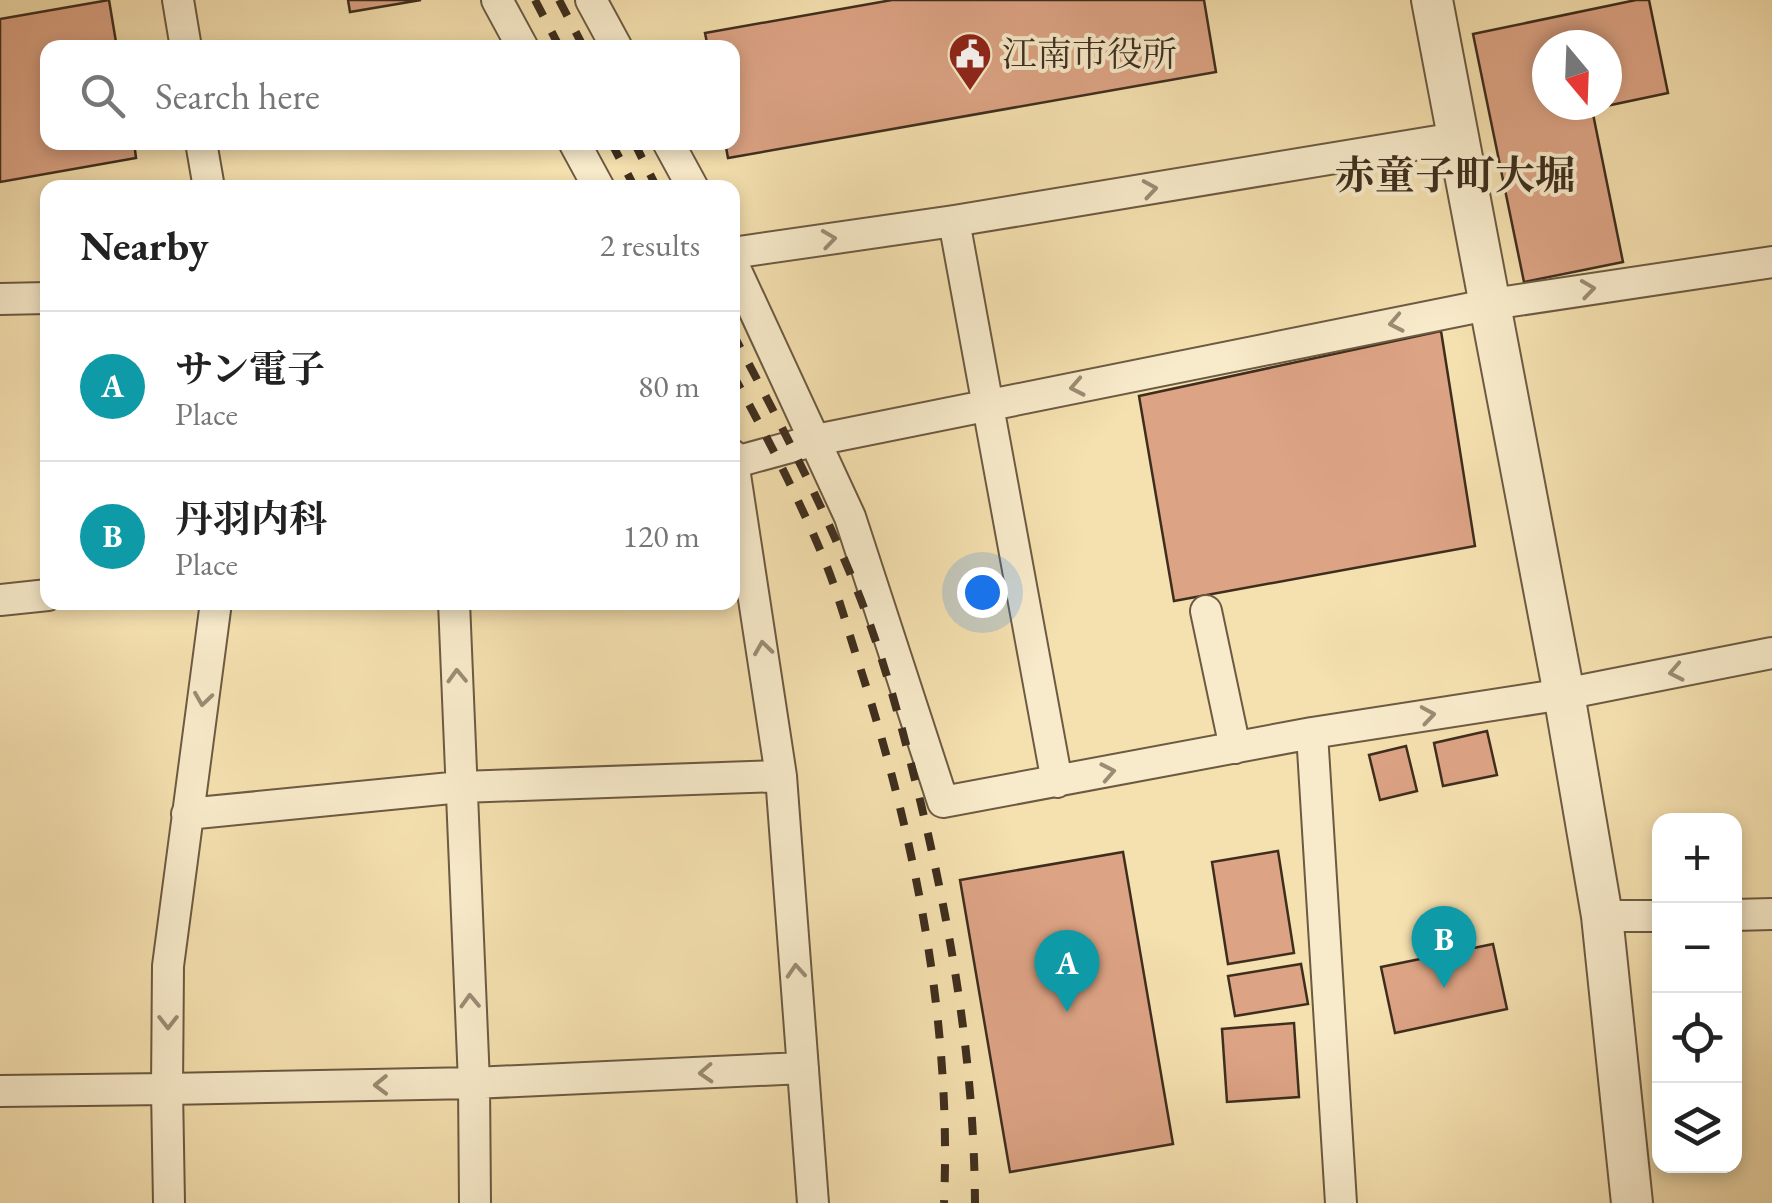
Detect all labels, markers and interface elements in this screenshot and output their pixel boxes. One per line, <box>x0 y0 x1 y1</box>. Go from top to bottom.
north arrow <box>1532 30 1622 120</box>
public building icon: 江南市役所 <box>947 31 993 92</box>
place label: 江南市役所 <box>1002 31 1177 76</box>
search box <box>40 40 740 150</box>
icon: search <box>75 68 130 123</box>
text: Search here <box>155 71 320 120</box>
district label: 赤童子町大堀 <box>1335 149 1575 201</box>
one-way arrow <box>1142 179 1158 200</box>
text: Nearby <box>80 218 209 273</box>
text: 2 results <box>600 224 700 266</box>
one-way arrow <box>821 230 837 251</box>
one-way arrow <box>1580 280 1596 301</box>
one-way arrow <box>1388 311 1405 332</box>
text: サン電子 <box>175 344 325 393</box>
text: A <box>101 365 124 407</box>
text: 80 m <box>638 365 700 407</box>
one-way arrow <box>1069 375 1086 396</box>
text: Place <box>175 393 238 435</box>
text: 丹羽内科 <box>175 494 327 543</box>
text: B <box>102 515 123 557</box>
text: 120 m <box>623 515 700 557</box>
text: Place <box>175 543 238 585</box>
your location <box>957 567 1008 618</box>
one-way arrow <box>753 640 774 656</box>
one-way arrow <box>1668 660 1685 681</box>
one-way arrow <box>446 667 467 683</box>
one-way arrow <box>193 691 214 707</box>
one-way arrow <box>1420 705 1436 726</box>
one-way arrow <box>1100 762 1116 783</box>
map controls <box>1652 813 1742 1173</box>
button: + <box>1652 813 1742 903</box>
button: − <box>1652 903 1742 993</box>
pin: B <box>1412 906 1476 988</box>
pin: A <box>1034 930 1100 1012</box>
one-way arrow <box>785 963 807 979</box>
one-way arrow <box>460 992 481 1008</box>
button: locate <box>1652 993 1742 1083</box>
one-way arrow <box>157 1014 179 1030</box>
one-way arrow <box>697 1062 713 1083</box>
one-way arrow <box>372 1074 388 1095</box>
button: layers <box>1652 1083 1742 1173</box>

